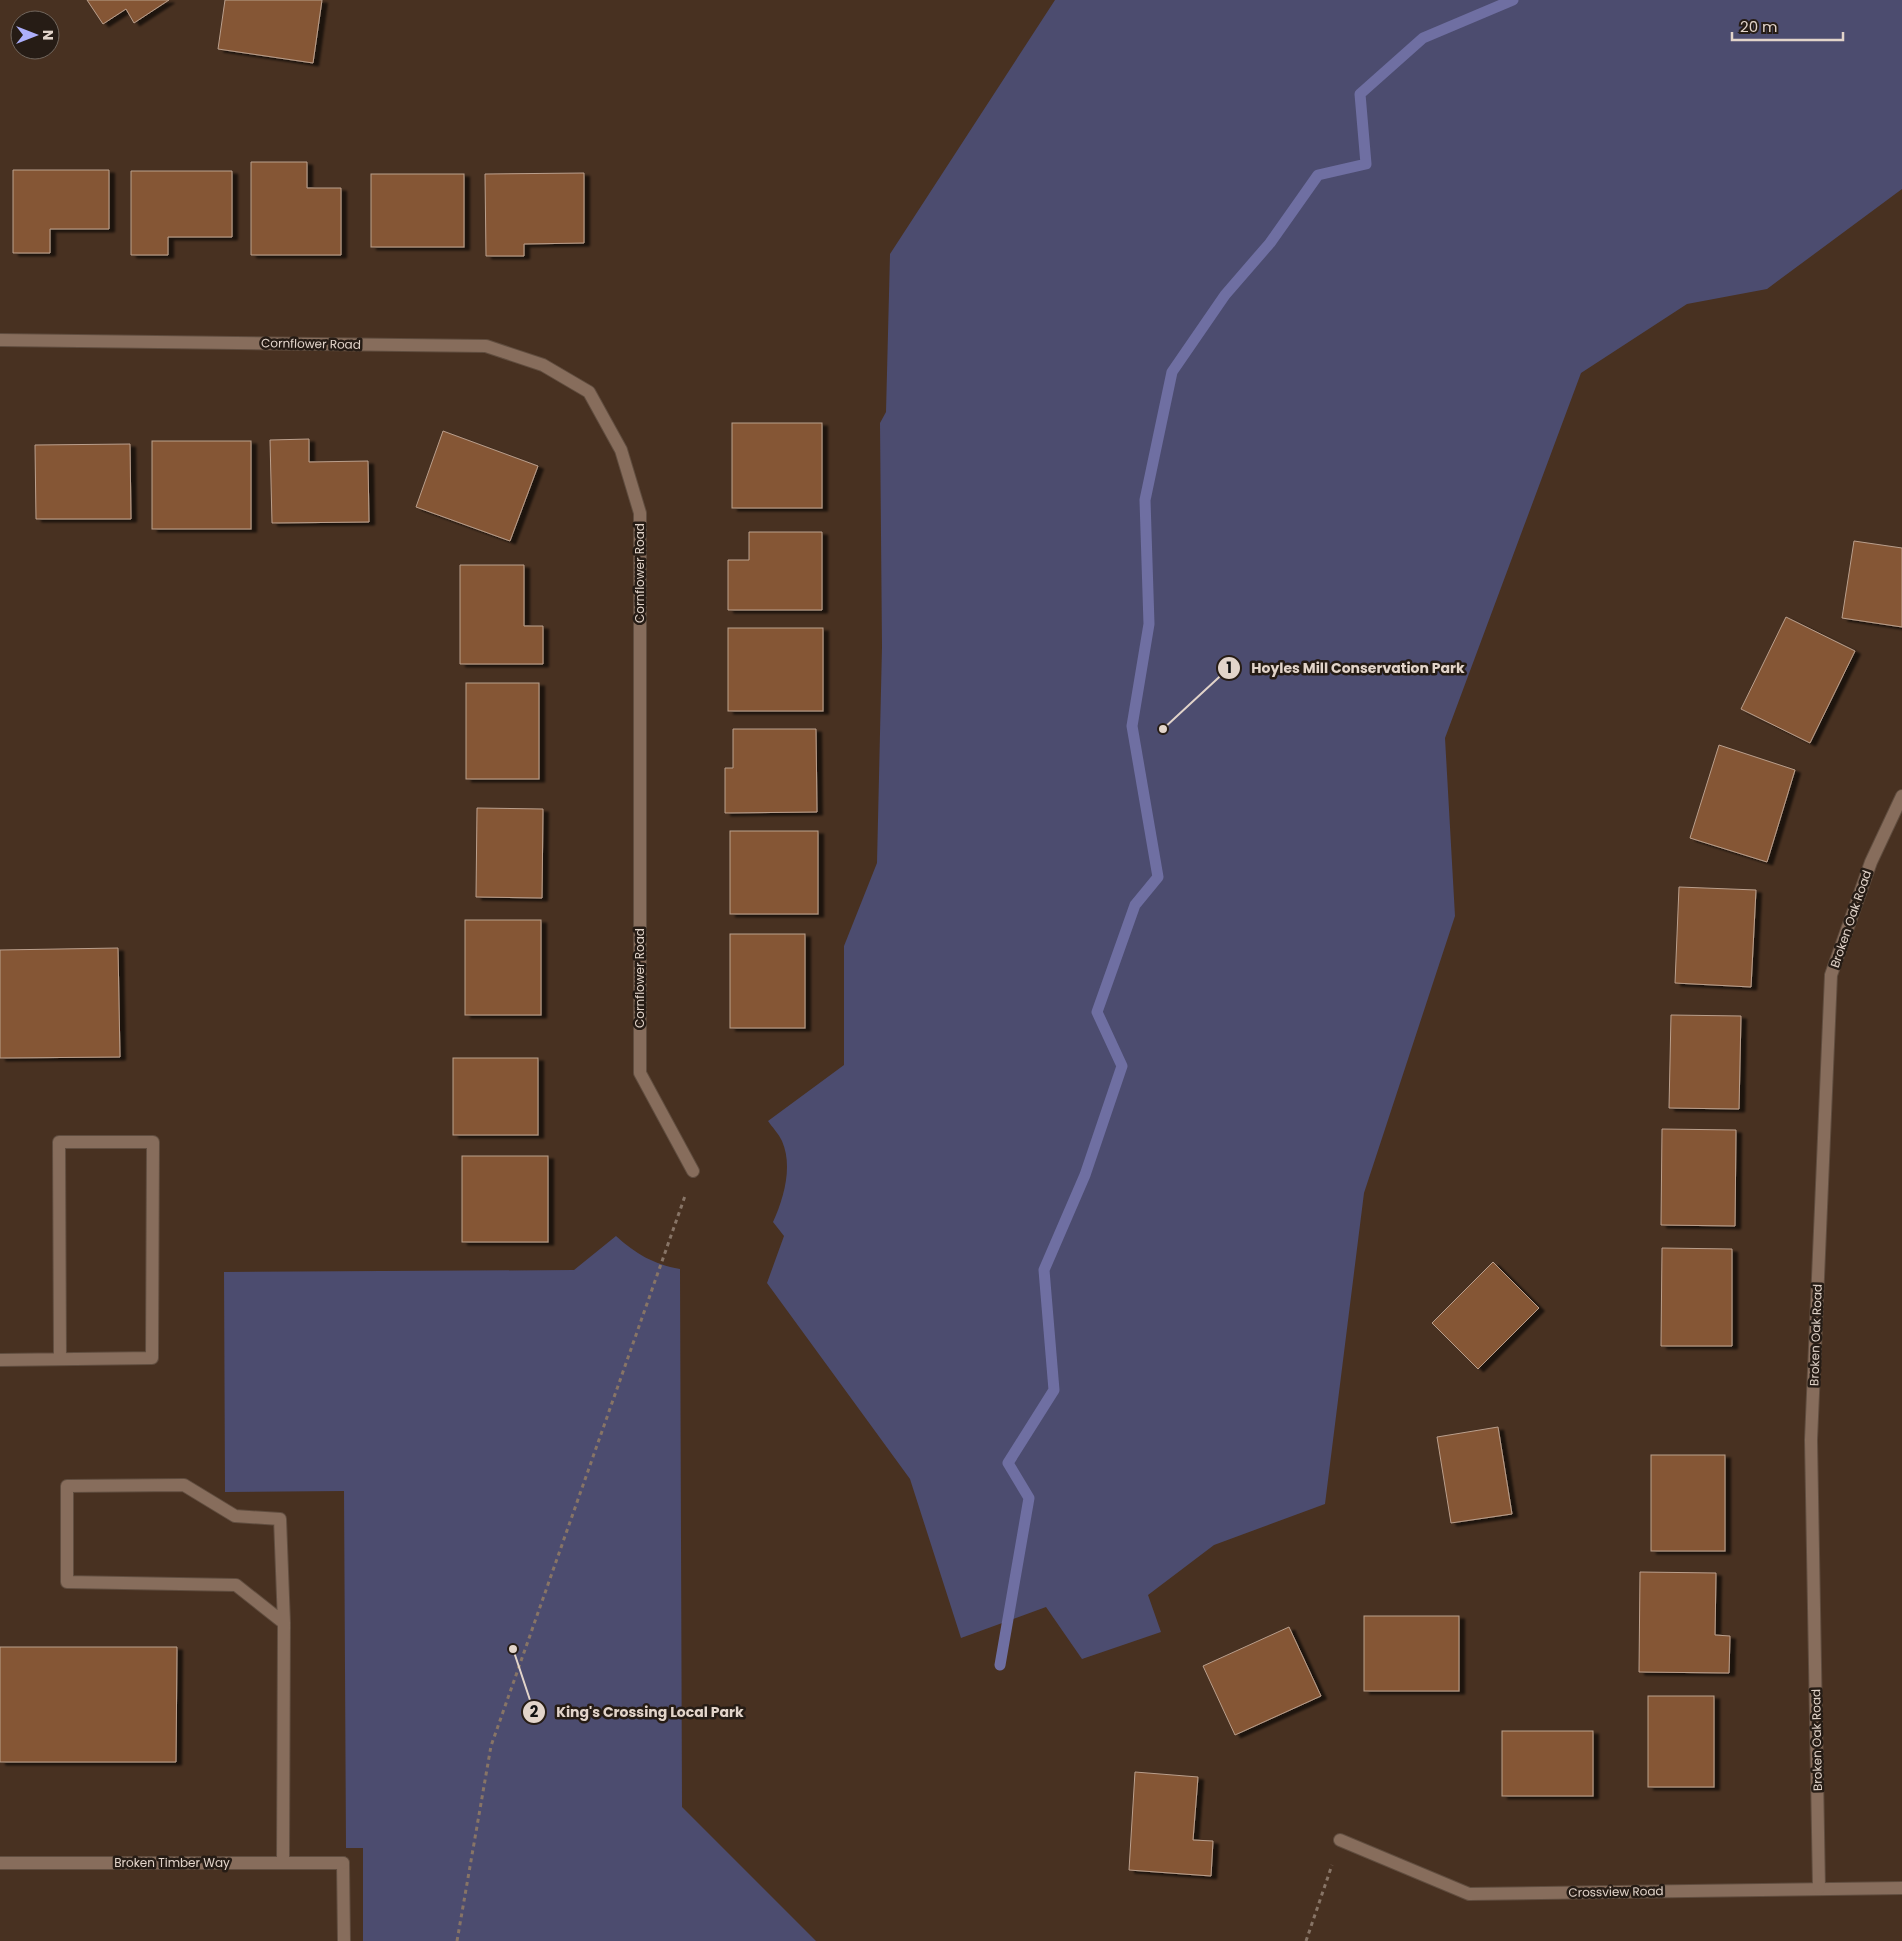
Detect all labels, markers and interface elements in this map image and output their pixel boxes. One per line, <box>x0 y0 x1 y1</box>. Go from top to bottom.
north arrow <box>10 10 60 60</box>
scale bar <box>1732 10 1843 42</box>
text: 20 m <box>1740 16 1778 37</box>
text: N <box>38 30 58 40</box>
street label: Cornflower Road <box>261 334 361 353</box>
street label: Cornflower Road <box>631 523 648 623</box>
callout: Hoyles Mill Conservation Park <box>1216 654 1475 683</box>
text: 1 <box>1226 657 1232 678</box>
text: Hoyles Mill Conservation Park <box>1251 658 1465 678</box>
street label: Broken Oak Road <box>1826 868 1875 970</box>
street label: Cornflower Road <box>631 928 648 1028</box>
street label: Broken Oak Road <box>1805 1284 1826 1386</box>
street label: Broken Oak Road <box>1807 1689 1826 1791</box>
callout: King's Crossing Local Park <box>521 1698 754 1727</box>
text: 2 <box>530 1701 539 1722</box>
text: King's Crossing Local Park <box>556 1702 744 1722</box>
street label: Broken Timber Way <box>114 1854 230 1871</box>
street label: Crossview Road <box>1568 1882 1664 1901</box>

